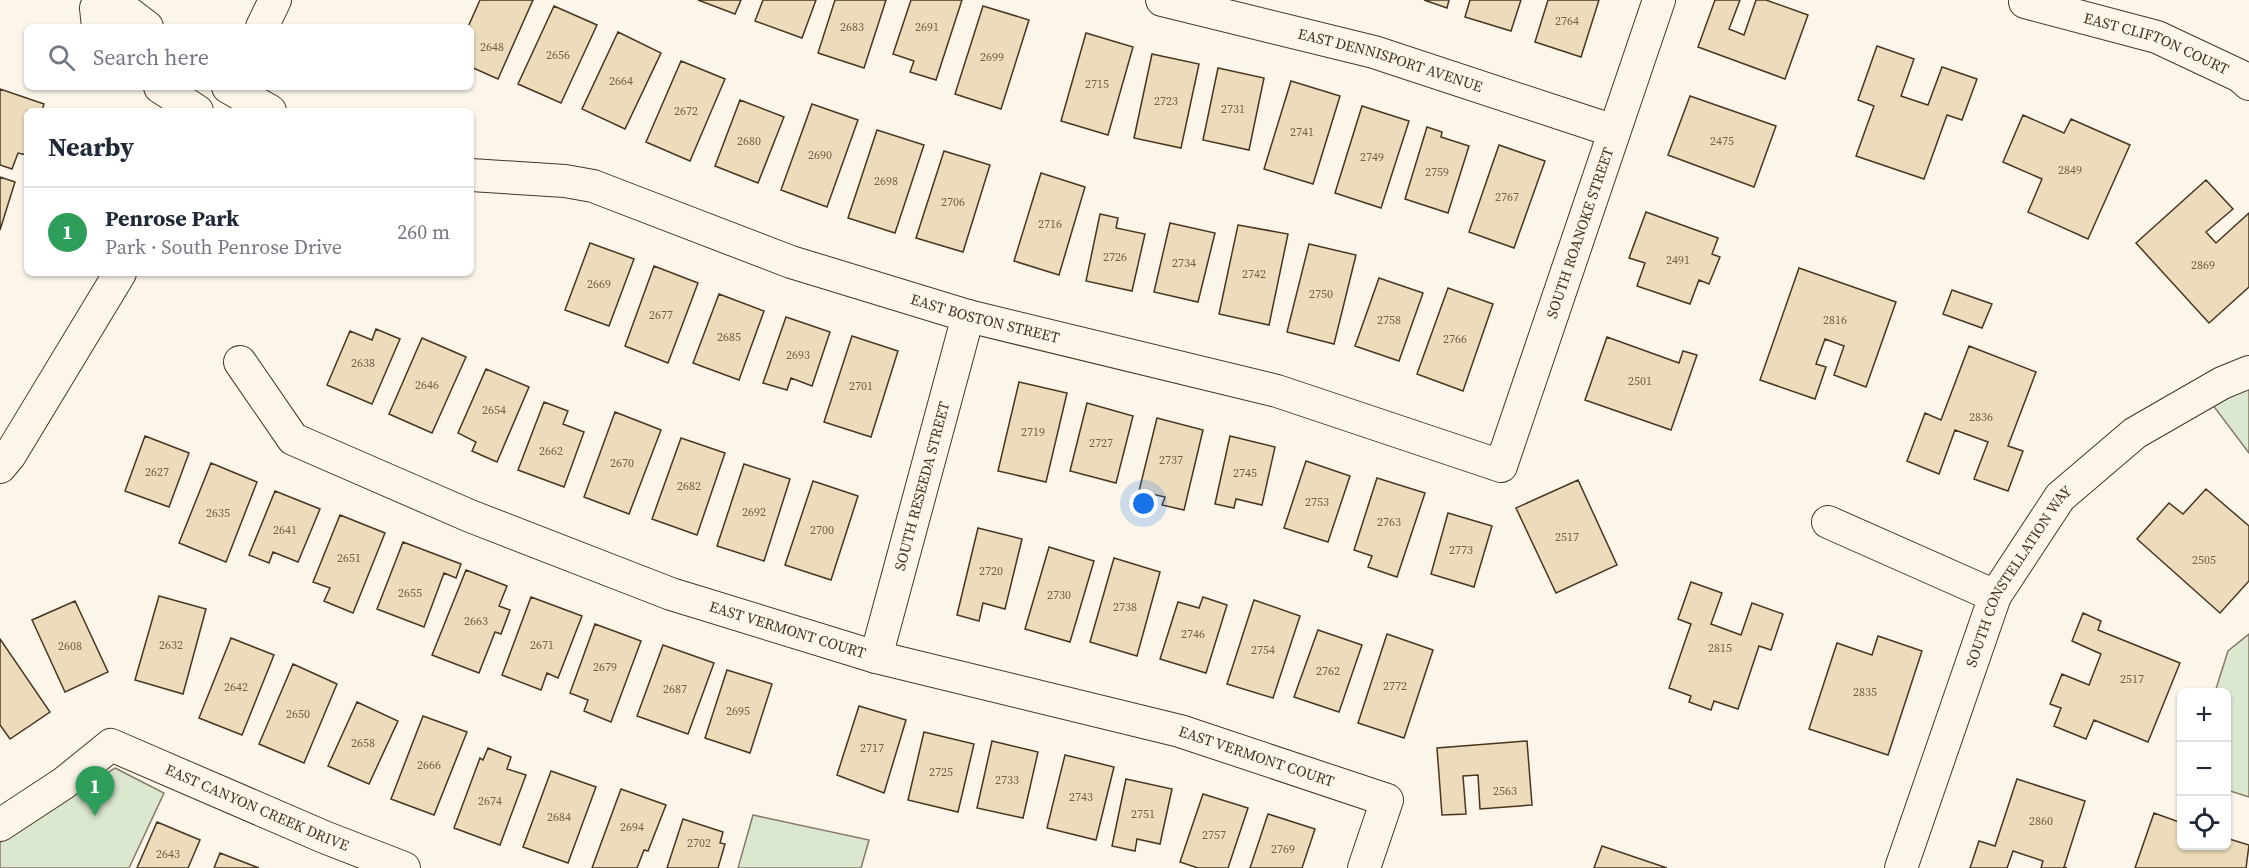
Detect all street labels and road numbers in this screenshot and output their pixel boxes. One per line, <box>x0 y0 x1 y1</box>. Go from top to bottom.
street label: EAST CLIFTON COURT <box>2081 7 2233 79</box>
street label: EAST DENNISPORT AVENUE <box>1296 23 1485 97</box>
street label: SOUTH ROANOKE STREET <box>1541 144 1618 321</box>
street label: EAST BOSTON STREET <box>908 288 1062 348</box>
street label: SOUTH RESEEDA STREET <box>889 399 954 573</box>
street label: SOUTH CONSTELLATION WAY <box>1960 480 2076 670</box>
street label: EAST VERMONT COURT <box>707 595 869 663</box>
street label: EAST VERMONT COURT <box>1176 720 1337 792</box>
street label: EAST CANYON CREEK DRIVE <box>162 759 352 856</box>

